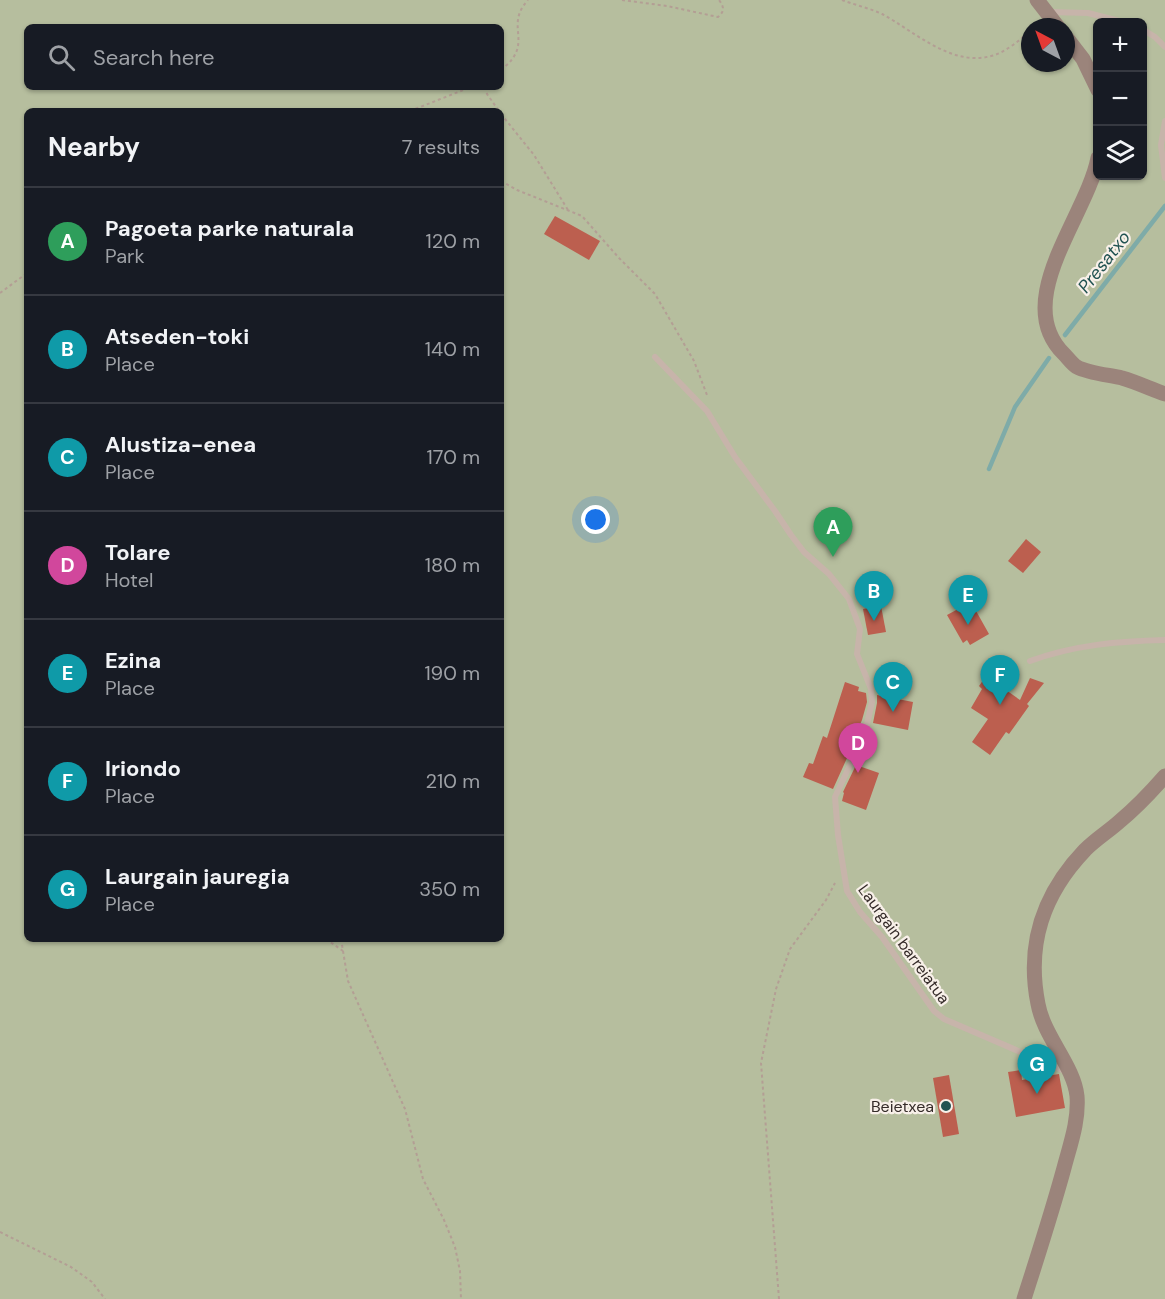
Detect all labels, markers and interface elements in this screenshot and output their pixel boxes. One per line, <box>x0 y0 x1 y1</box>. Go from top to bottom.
north arrow <box>1021 18 1075 72</box>
map controls <box>1093 18 1147 180</box>
button: + <box>1093 18 1147 72</box>
search box <box>24 24 504 90</box>
icon: search <box>45 41 78 74</box>
text: Search here <box>93 43 214 72</box>
button: − <box>1093 72 1147 126</box>
button: layers <box>1093 126 1147 180</box>
text: Nearby <box>48 130 140 164</box>
text: 7 results <box>402 134 480 160</box>
text: Pagoeta parke naturala <box>105 214 354 243</box>
water label: Presatxo <box>1072 226 1136 298</box>
text: A <box>60 228 75 254</box>
text: 120 m <box>426 228 480 254</box>
text: Park <box>105 243 145 269</box>
text: Atseden-toki <box>105 322 249 351</box>
text: B <box>61 336 74 362</box>
text: 140 m <box>425 336 480 362</box>
text: Place <box>105 351 155 377</box>
text: Alustiza-enea <box>105 430 256 459</box>
text: C <box>60 444 75 470</box>
text: 170 m <box>427 444 480 470</box>
text: Place <box>105 459 155 485</box>
your location <box>581 505 610 534</box>
pin: A <box>814 508 852 557</box>
text: Tolare <box>105 538 170 567</box>
text: D <box>60 552 75 578</box>
text: 180 m <box>425 552 480 578</box>
text: Hotel <box>105 567 153 593</box>
pin: B <box>854 572 894 621</box>
pin: E <box>948 576 988 625</box>
text: Ezina <box>105 646 161 675</box>
pin: F <box>980 656 1020 705</box>
text: E <box>62 660 73 686</box>
text: 190 m <box>424 660 480 686</box>
pin: C <box>874 662 912 712</box>
text: Place <box>105 675 155 701</box>
pin: D <box>838 724 878 773</box>
text: Iriondo <box>105 754 181 783</box>
text: F <box>62 768 73 794</box>
text: 210 m <box>425 768 480 794</box>
text: Place <box>105 783 155 809</box>
text: Laurgain jauregia <box>105 862 290 891</box>
text: G <box>60 876 75 902</box>
text: 350 m <box>419 876 480 902</box>
street label: Laurgain barreiatua <box>854 880 954 1008</box>
text: Place <box>105 891 155 917</box>
pin: G <box>1018 1044 1056 1094</box>
place label: Beietxea <box>871 1096 934 1117</box>
marker: Beietxea <box>939 1099 953 1113</box>

